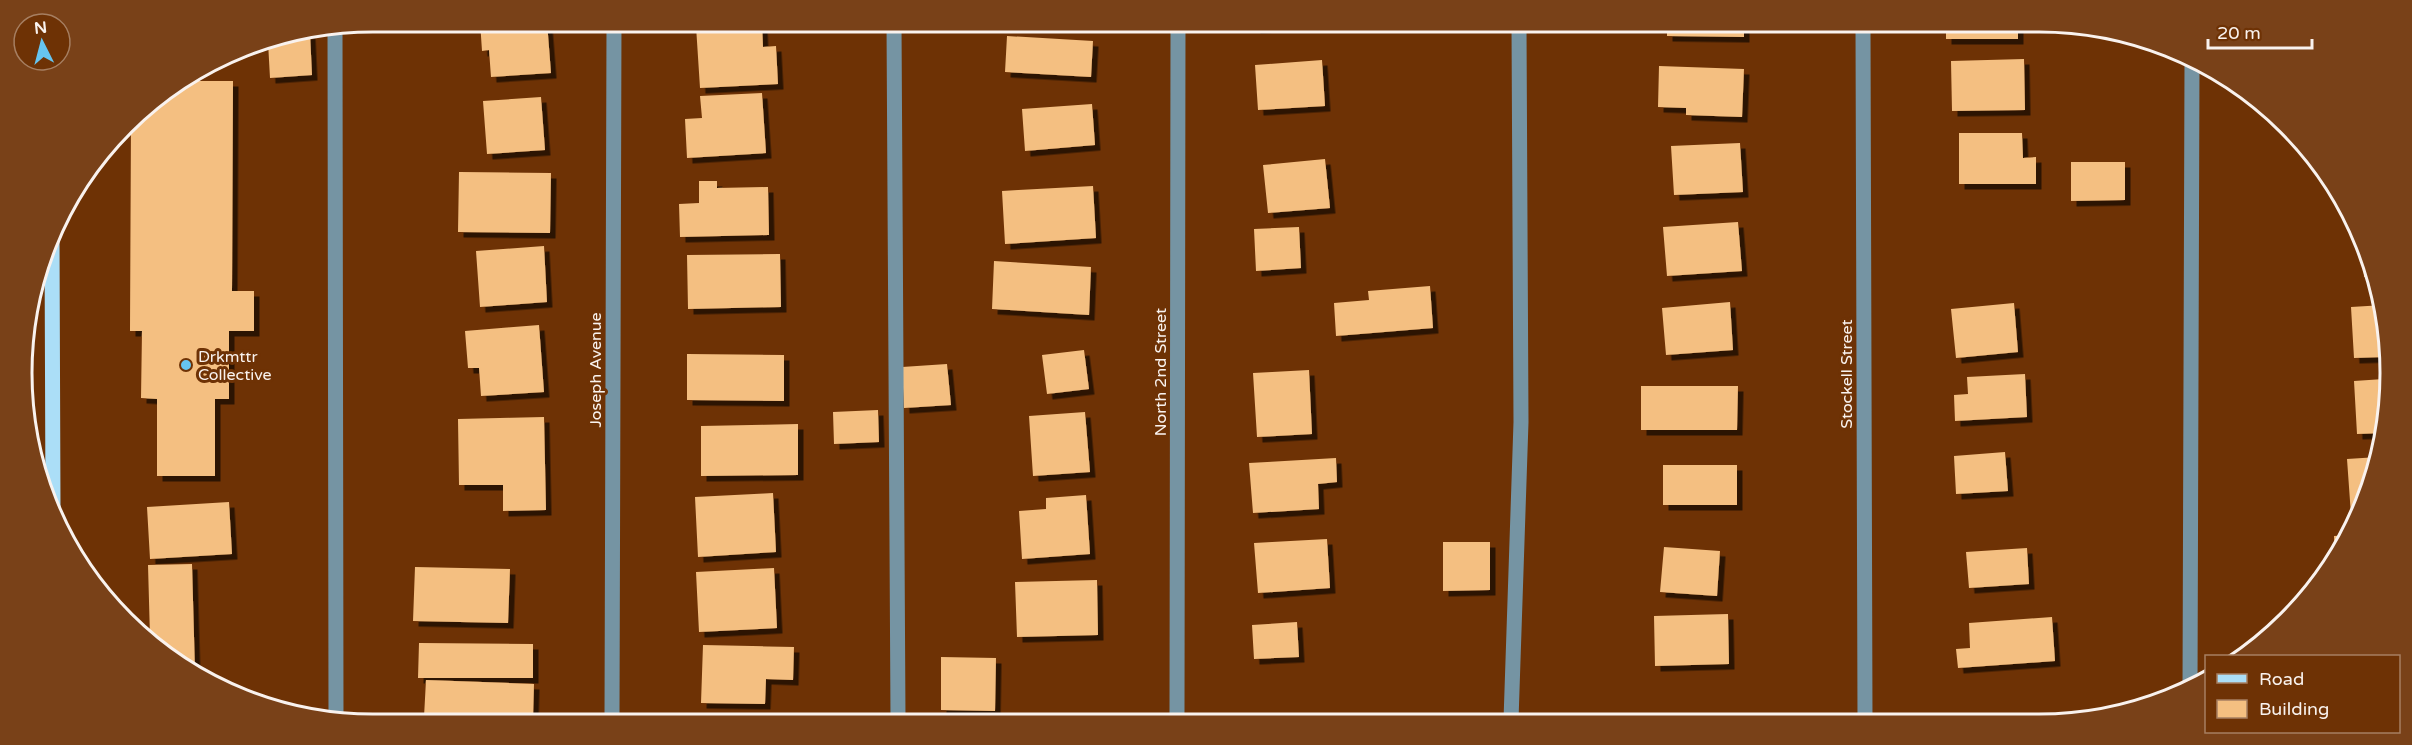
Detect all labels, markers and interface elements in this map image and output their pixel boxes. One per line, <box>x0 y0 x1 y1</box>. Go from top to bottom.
north arrow <box>12 12 72 72</box>
scale bar <box>2208 12 2312 50</box>
text: N <box>33 17 48 39</box>
text: 20 m <box>2217 22 2261 44</box>
street label: North 2nd Street <box>1151 308 1171 436</box>
street label: Joseph Avenue <box>586 312 606 428</box>
street label: Stockell Street <box>1837 319 1857 429</box>
place label: Drkmttr Collective <box>198 347 272 385</box>
marker: Drkmttr Collective <box>179 358 193 372</box>
legend <box>2205 655 2400 733</box>
text: Road <box>2259 668 2304 690</box>
text: Building <box>2259 698 2329 720</box>

